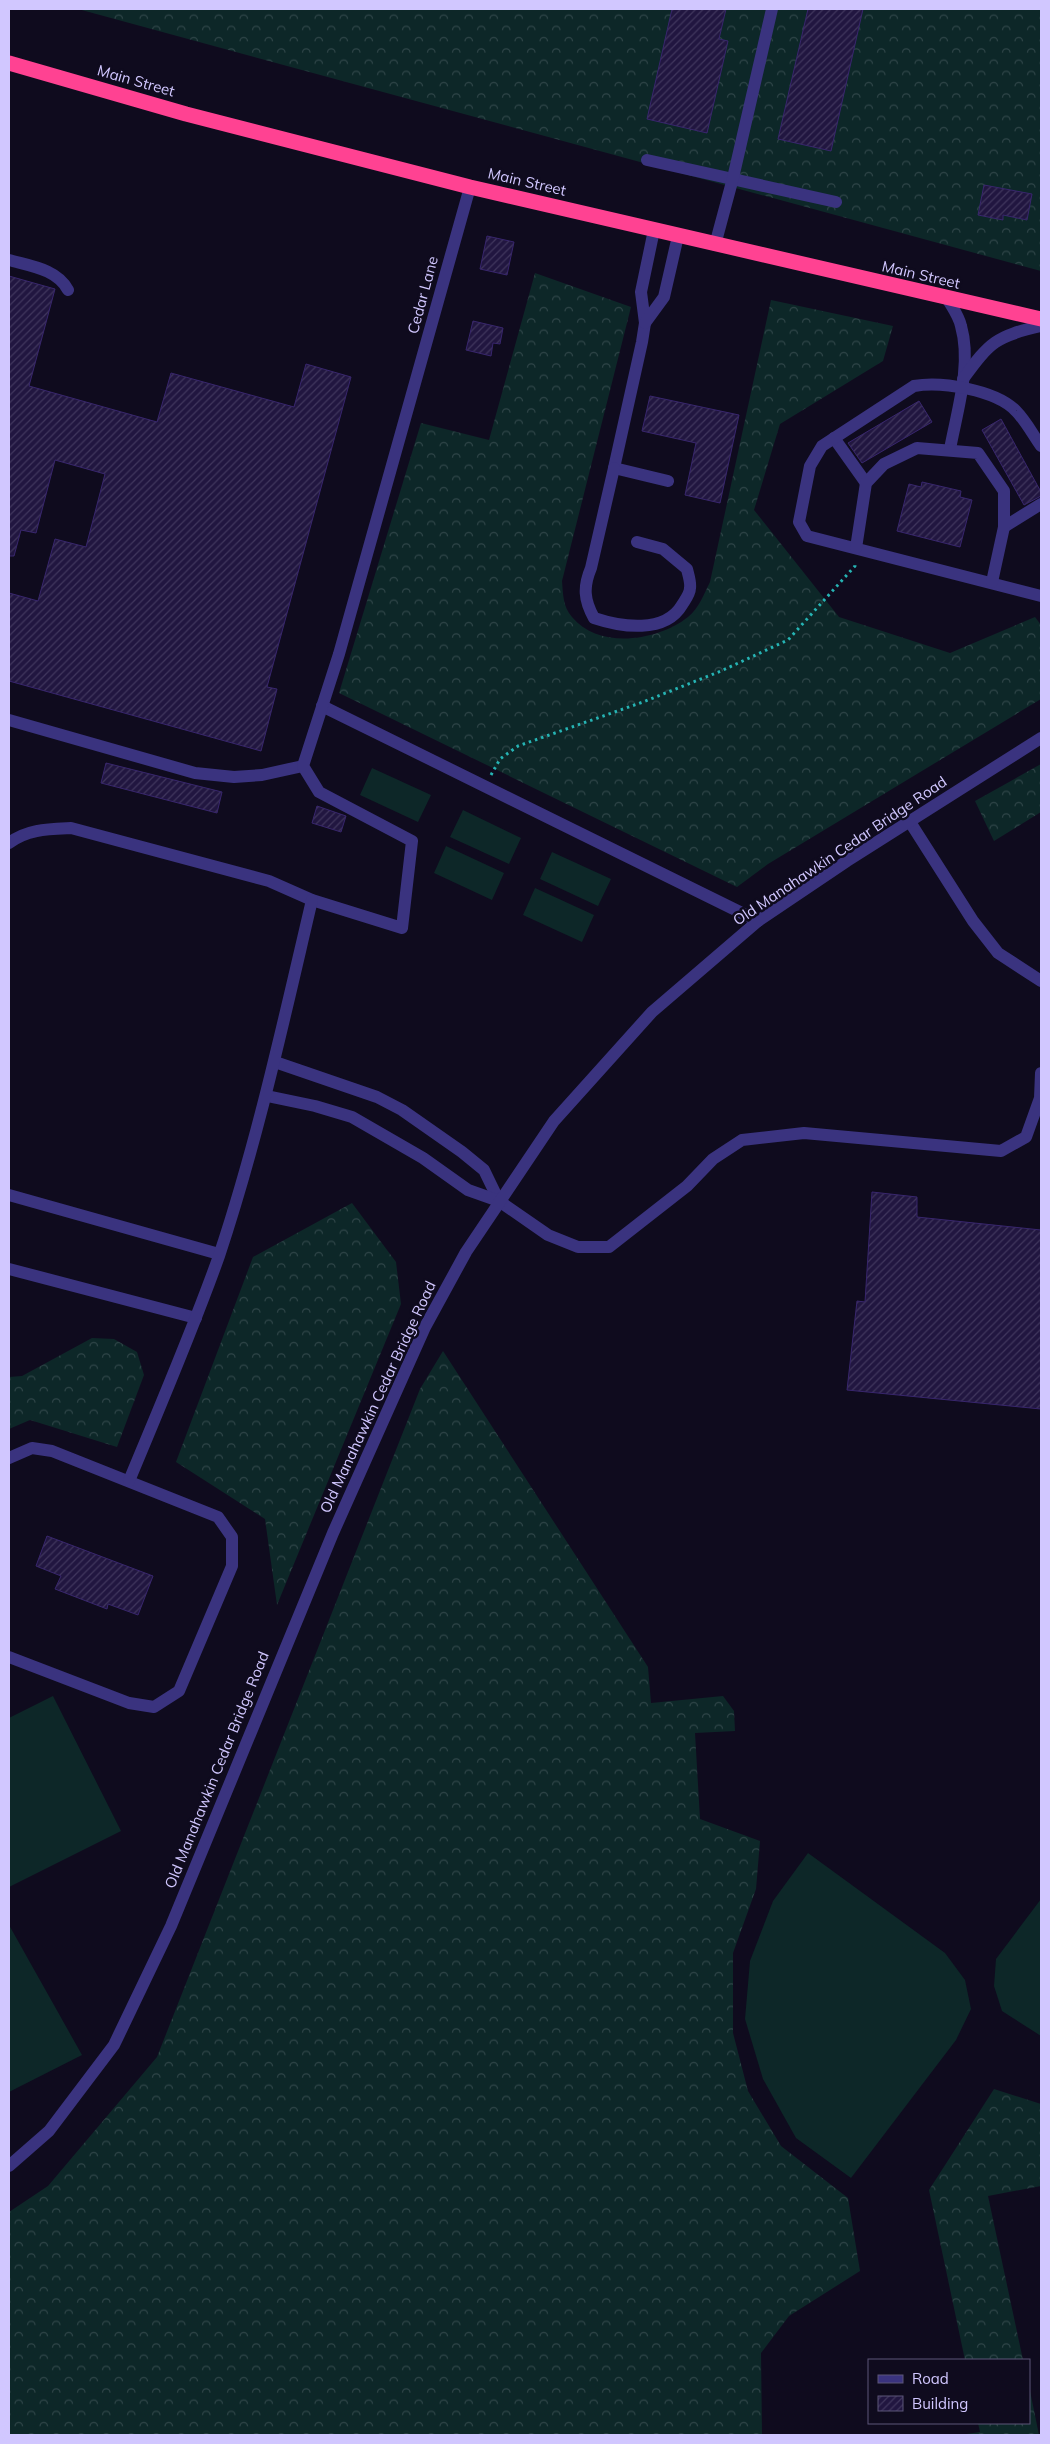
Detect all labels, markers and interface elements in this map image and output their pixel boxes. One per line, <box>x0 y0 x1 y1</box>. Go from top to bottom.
street label: Main Street <box>95 60 177 101</box>
street label: Main Street <box>486 163 568 200</box>
street label: Cedar Lane <box>403 254 442 336</box>
street label: Main Street <box>880 256 962 293</box>
street label: Old Manahawkin Cedar Bridge Road <box>729 772 950 929</box>
street label: Old Manahawkin Cedar Bridge Road <box>315 1278 440 1516</box>
street label: Old Manahawkin Cedar Bridge Road <box>160 1649 273 1891</box>
legend <box>868 2359 1030 2424</box>
text: Road <box>912 2369 949 2388</box>
text: Building <box>912 2394 968 2413</box>

